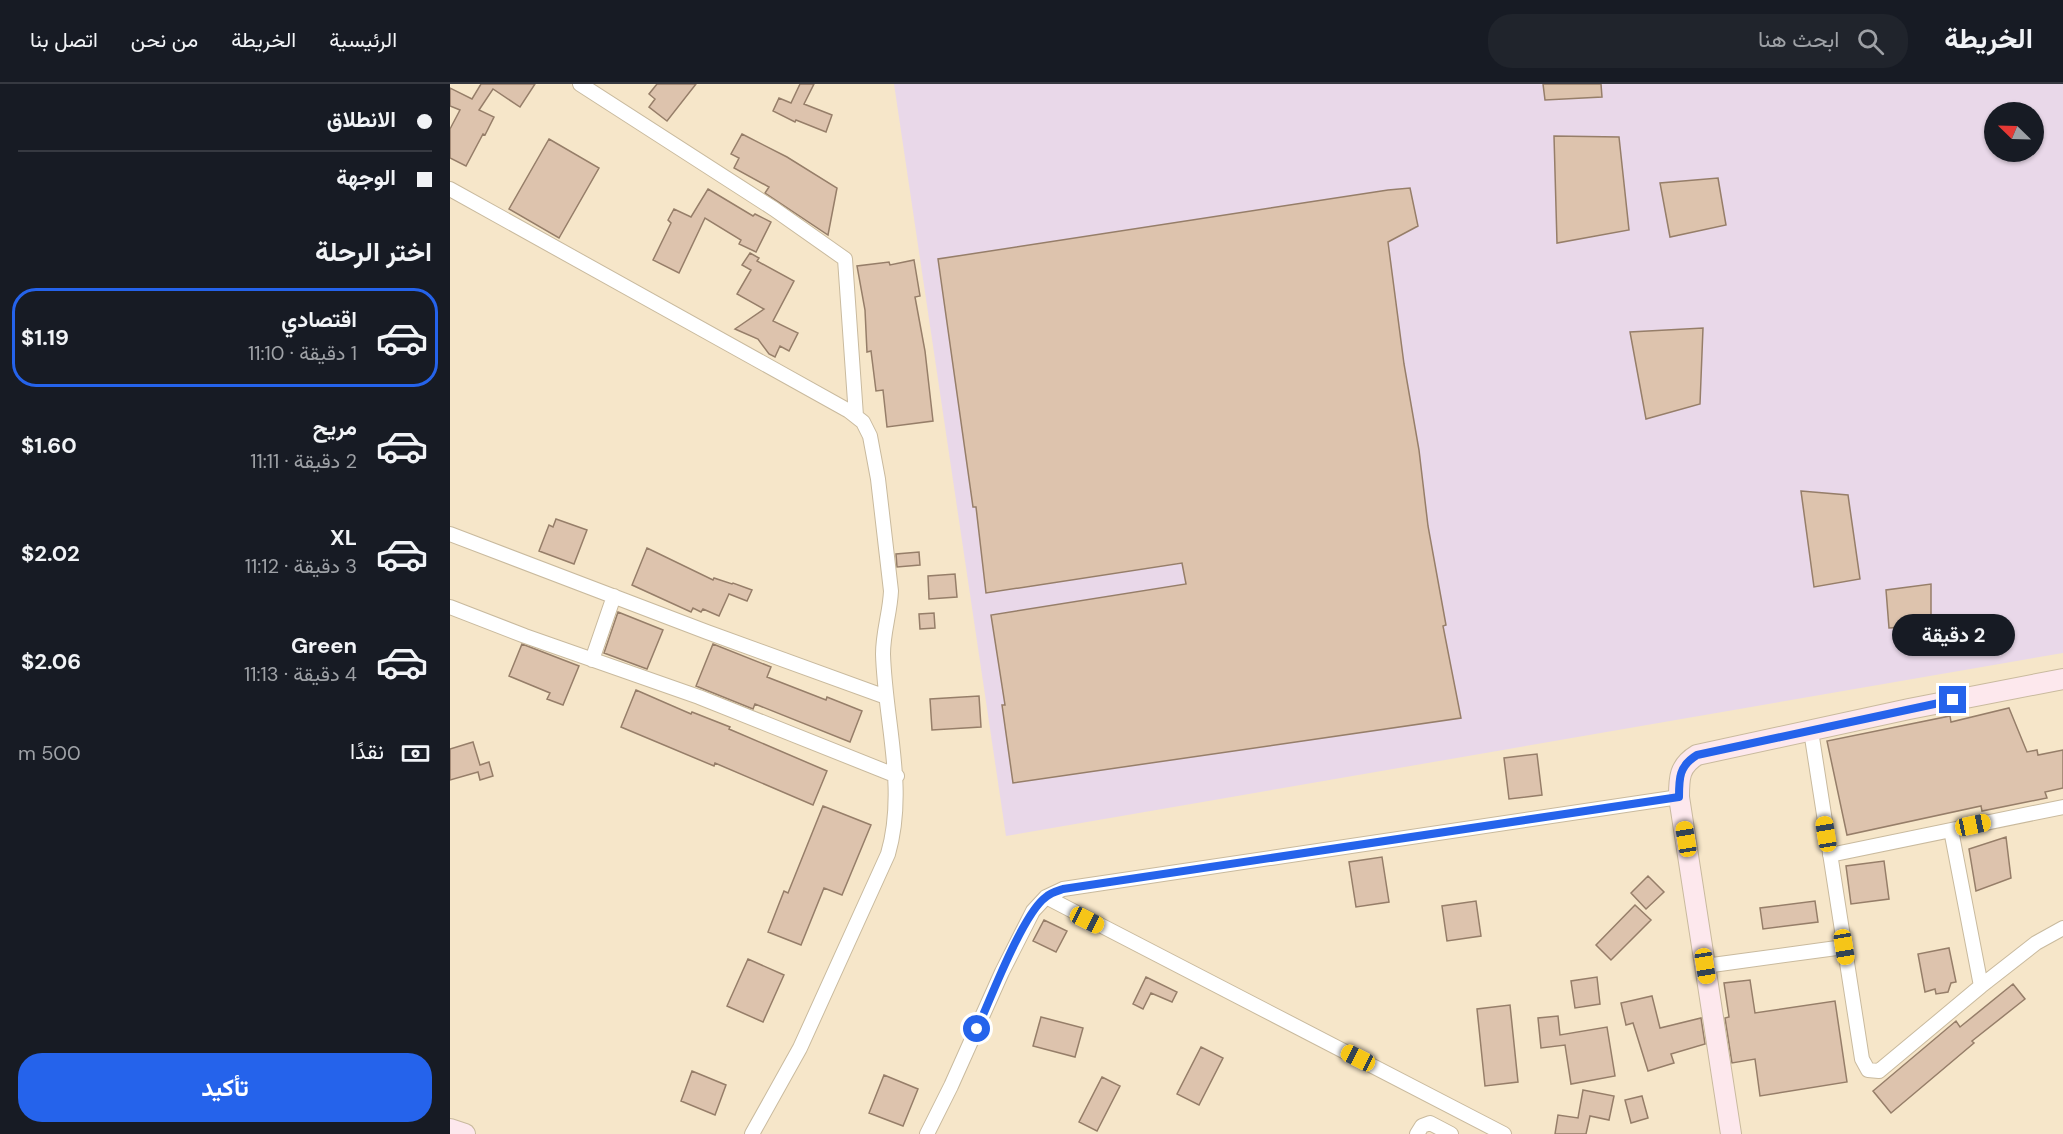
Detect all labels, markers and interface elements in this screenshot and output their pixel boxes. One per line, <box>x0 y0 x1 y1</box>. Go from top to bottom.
search box <box>1488 14 1908 68</box>
text: الخريطة <box>1944 20 2033 57</box>
text: ابحث هنا <box>1758 25 1839 54</box>
icon: search <box>1854 25 1887 58</box>
text: اتصل بنا <box>30 26 98 54</box>
text: من نحن <box>131 26 198 54</box>
text: الخريطة <box>231 26 296 54</box>
text: الرئيسية <box>329 26 397 54</box>
north arrow <box>1984 102 2044 162</box>
map controls <box>1984 102 2044 162</box>
text: الانطلاق <box>327 105 396 134</box>
text: الوجهة <box>336 163 396 192</box>
text: اختر الرحلة <box>315 234 432 269</box>
text: اقتصادي <box>281 305 357 334</box>
icon: car <box>375 311 429 365</box>
text: $1.19 <box>21 323 69 352</box>
text: 1 دقيقة · 11:10 <box>248 340 357 366</box>
text: مريح <box>313 413 357 442</box>
icon: car <box>375 419 429 473</box>
text: $1.60 <box>21 431 77 460</box>
text: 2 دقيقة · 11:11 <box>250 448 357 474</box>
text: XL <box>330 523 357 552</box>
icon: car <box>375 527 429 581</box>
text: $2.02 <box>21 539 80 568</box>
text: 3 دقيقة · 11:12 <box>245 553 357 579</box>
callout: 2 دقيقة <box>1892 613 2014 655</box>
text: 2 دقيقة <box>1922 622 1985 648</box>
text: Green <box>291 631 357 660</box>
icon: car <box>375 635 429 689</box>
text: $2.06 <box>21 647 81 676</box>
text: 4 دقيقة · 11:13 <box>244 661 357 687</box>
route end <box>1939 686 1966 713</box>
text: نقدًا <box>350 737 384 766</box>
icon: cash <box>399 737 432 770</box>
text: 500 m <box>18 740 81 766</box>
car <box>1954 812 1992 838</box>
car <box>1814 815 1838 853</box>
car <box>1674 820 1698 858</box>
car <box>1067 904 1107 936</box>
car <box>1832 928 1856 966</box>
car <box>1693 947 1717 985</box>
route start <box>963 1015 990 1042</box>
car <box>1338 1042 1378 1074</box>
button: تأكيد <box>18 1053 432 1122</box>

